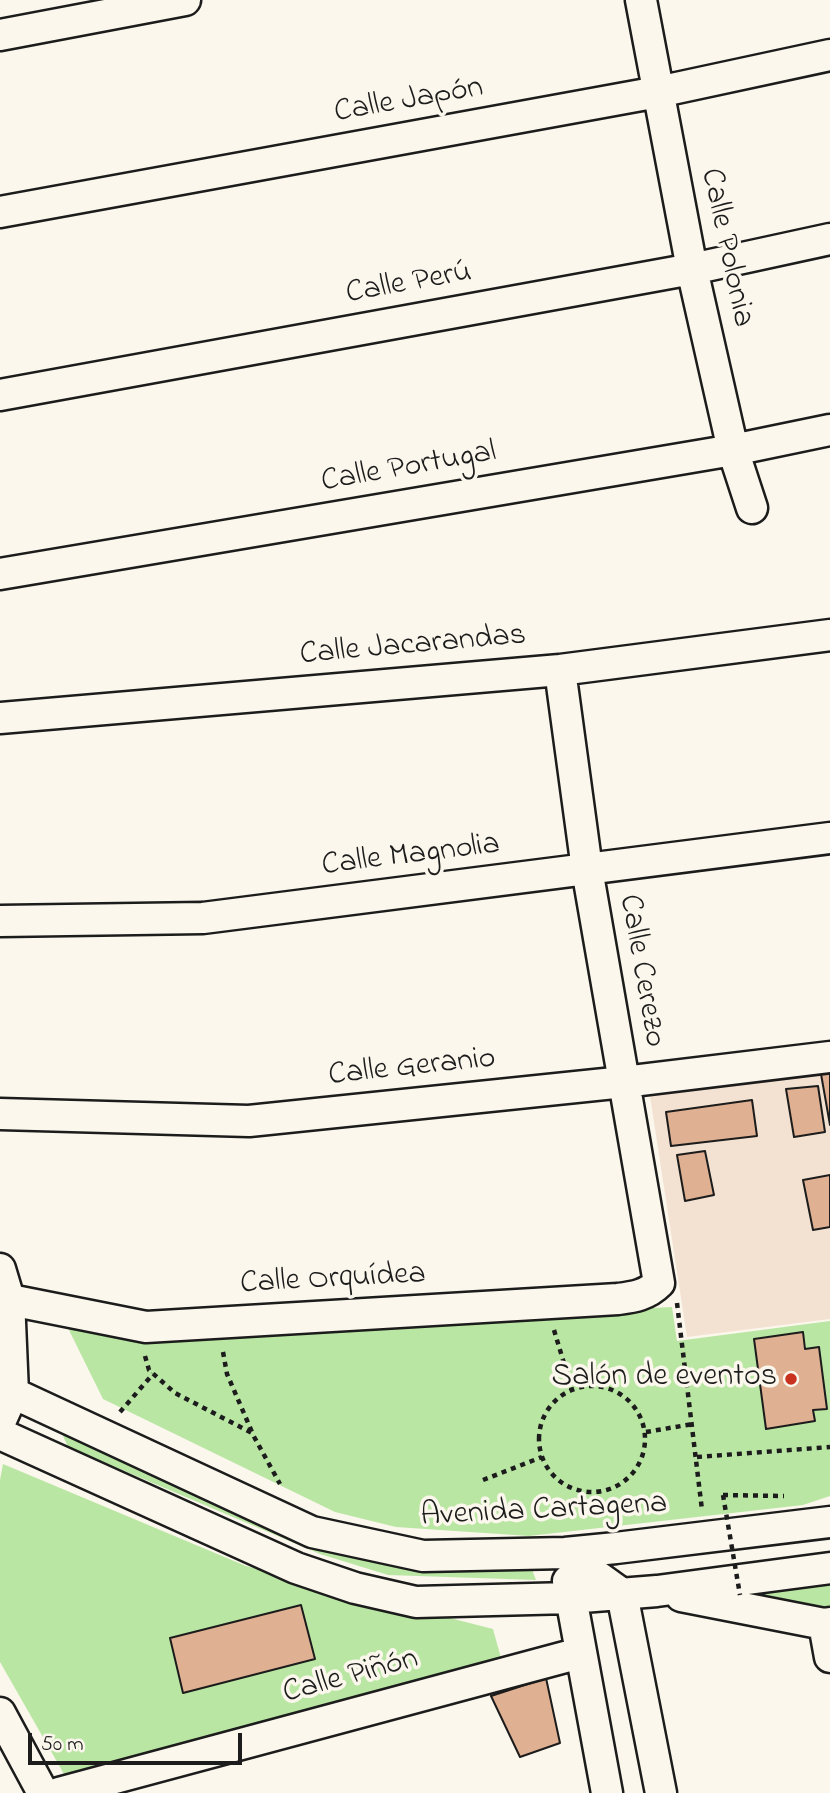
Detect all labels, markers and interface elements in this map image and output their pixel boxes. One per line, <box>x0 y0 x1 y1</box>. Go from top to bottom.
street label: Calle Japón <box>331 70 487 134</box>
street label: Calle Polonia <box>689 165 761 331</box>
street label: Calle Perú <box>343 255 475 315</box>
street label: Calle Portugal <box>318 435 500 503</box>
street label: Calle Jacarandas <box>298 618 528 676</box>
street label: Calle Magnolia <box>320 827 502 887</box>
street label: Calle Cerezo <box>608 892 672 1050</box>
street label: Calle Geranio <box>327 1041 497 1097</box>
street label: Calle Orquídea <box>239 1257 427 1305</box>
place label: Salón de eventos <box>552 1360 777 1398</box>
marker: Salón de eventos <box>783 1371 799 1387</box>
street label: Avenida Cartagena <box>420 1486 668 1538</box>
street label: Calle Piñón <box>279 1642 423 1714</box>
scale bar <box>32 1720 245 1764</box>
text: 50 m <box>41 1730 84 1760</box>

